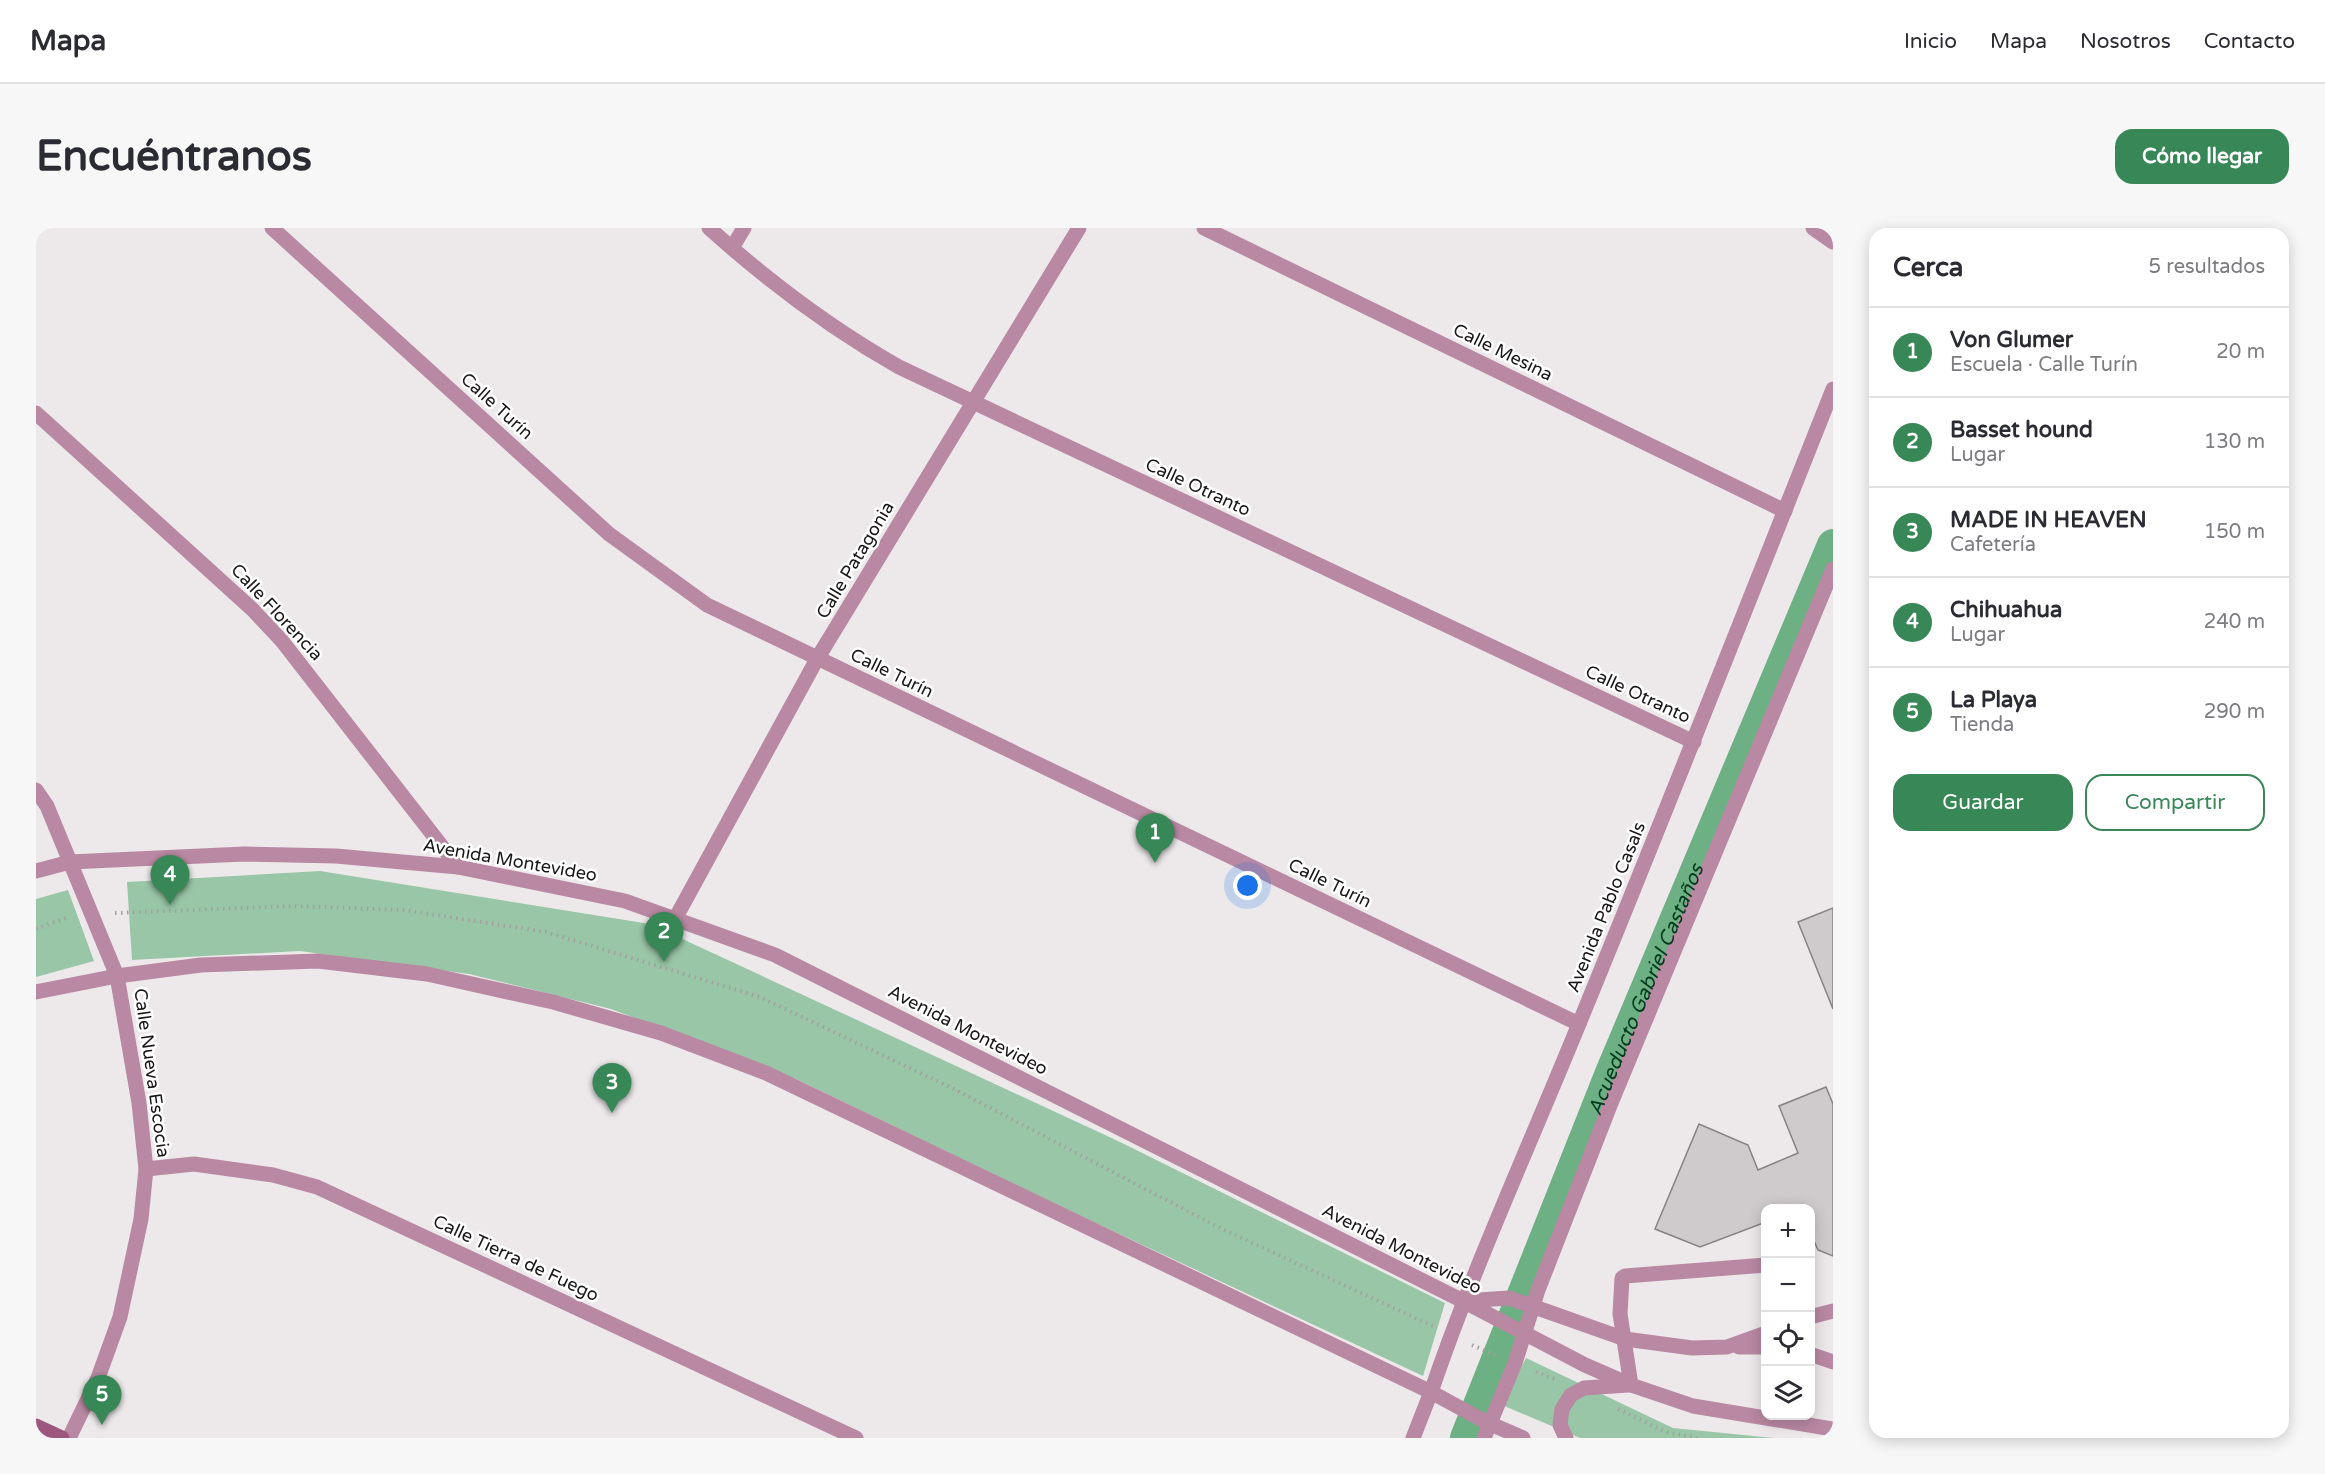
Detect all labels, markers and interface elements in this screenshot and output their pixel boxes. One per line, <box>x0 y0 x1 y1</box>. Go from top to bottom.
text: Mapa <box>30 24 106 58</box>
text: Inicio <box>1904 29 1957 54</box>
text: Mapa <box>1990 29 2047 54</box>
text: Nosotros <box>2080 29 2171 54</box>
text: Contacto <box>2204 29 2295 54</box>
button: Cómo llegar <box>2115 129 2289 184</box>
text: Encuéntranos <box>36 131 312 182</box>
text: Cerca <box>1893 252 1963 283</box>
text: 5 resultados <box>2149 255 2265 279</box>
street label: Calle Mesina <box>1450 318 1556 386</box>
text: Von Glumer <box>1950 327 2073 353</box>
text: 1 <box>1906 340 1919 364</box>
text: 20 m <box>2216 340 2265 364</box>
text: Escuela · Calle Turín <box>1950 353 2138 377</box>
street label: Calle Turín <box>456 368 538 444</box>
text: Basset hound <box>1950 417 2093 443</box>
text: 2 <box>1906 430 1919 454</box>
text: 130 m <box>2204 430 2265 454</box>
text: Lugar <box>1950 443 2005 467</box>
street label: Calle Otranto <box>1142 453 1254 521</box>
street label: Calle Patagonia <box>811 497 899 623</box>
text: MADE IN HEAVEN <box>1950 507 2147 533</box>
text: 3 <box>1906 520 1919 544</box>
text: 150 m <box>2204 520 2265 544</box>
text: Cafetería <box>1950 533 2036 557</box>
street label: Calle Florencia <box>226 559 328 665</box>
text: Chihuahua <box>1950 597 2062 623</box>
text: 4 <box>1906 610 1919 634</box>
text: 240 m <box>2204 610 2265 634</box>
text: Lugar <box>1950 623 2005 647</box>
street label: Calle Turín <box>847 643 937 703</box>
street label: Calle Otranto <box>1582 660 1694 728</box>
text: La Playa <box>1950 687 2037 713</box>
text: 5 <box>1906 700 1919 724</box>
text: 290 m <box>2204 700 2265 724</box>
text: Tienda <box>1950 713 2014 737</box>
button: Guardar <box>1893 774 2073 831</box>
button: Compartir <box>2085 774 2265 831</box>
pin: 1 <box>1136 814 1174 863</box>
street label: Avenida Pablo Casals <box>1562 819 1650 995</box>
street label: Avenida Montevideo <box>421 834 599 886</box>
street label: Calle Turín <box>1285 853 1375 913</box>
pin: 4 <box>150 856 190 905</box>
water label: Acueducto Gabriel Castaños <box>1583 859 1710 1119</box>
your location <box>1233 871 1262 900</box>
pin: 2 <box>644 912 684 962</box>
street label: Avenida Montevideo <box>885 980 1052 1080</box>
street label: Calle Nueva Escocia <box>129 987 175 1159</box>
pin: 3 <box>592 1064 632 1113</box>
street label: Avenida Montevideo <box>1319 1199 1486 1299</box>
map controls <box>1761 1204 1815 1420</box>
button: + <box>1761 1204 1815 1258</box>
street label: Calle Tierra de Fuego <box>430 1210 602 1306</box>
button: − <box>1761 1258 1815 1312</box>
button: locate <box>1761 1312 1815 1366</box>
button: layers <box>1761 1366 1815 1420</box>
pin: 5 <box>82 1376 122 1425</box>

